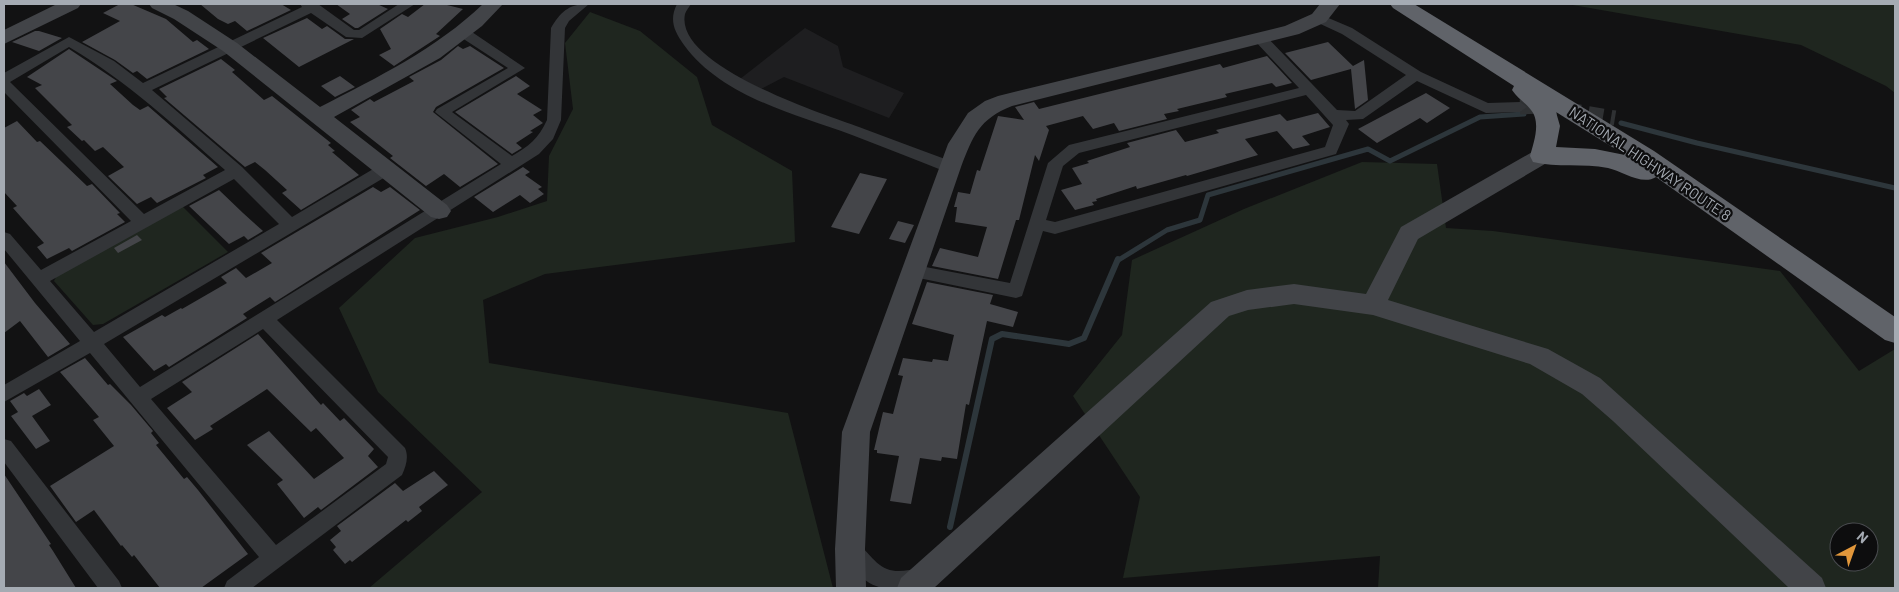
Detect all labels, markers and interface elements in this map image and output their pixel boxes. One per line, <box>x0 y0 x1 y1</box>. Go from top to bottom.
street label: NATIONAL HIGHWAY ROUTE 8 <box>1566 102 1735 224</box>
north arrow <box>1829 522 1879 572</box>
text: N <box>1854 527 1872 546</box>

